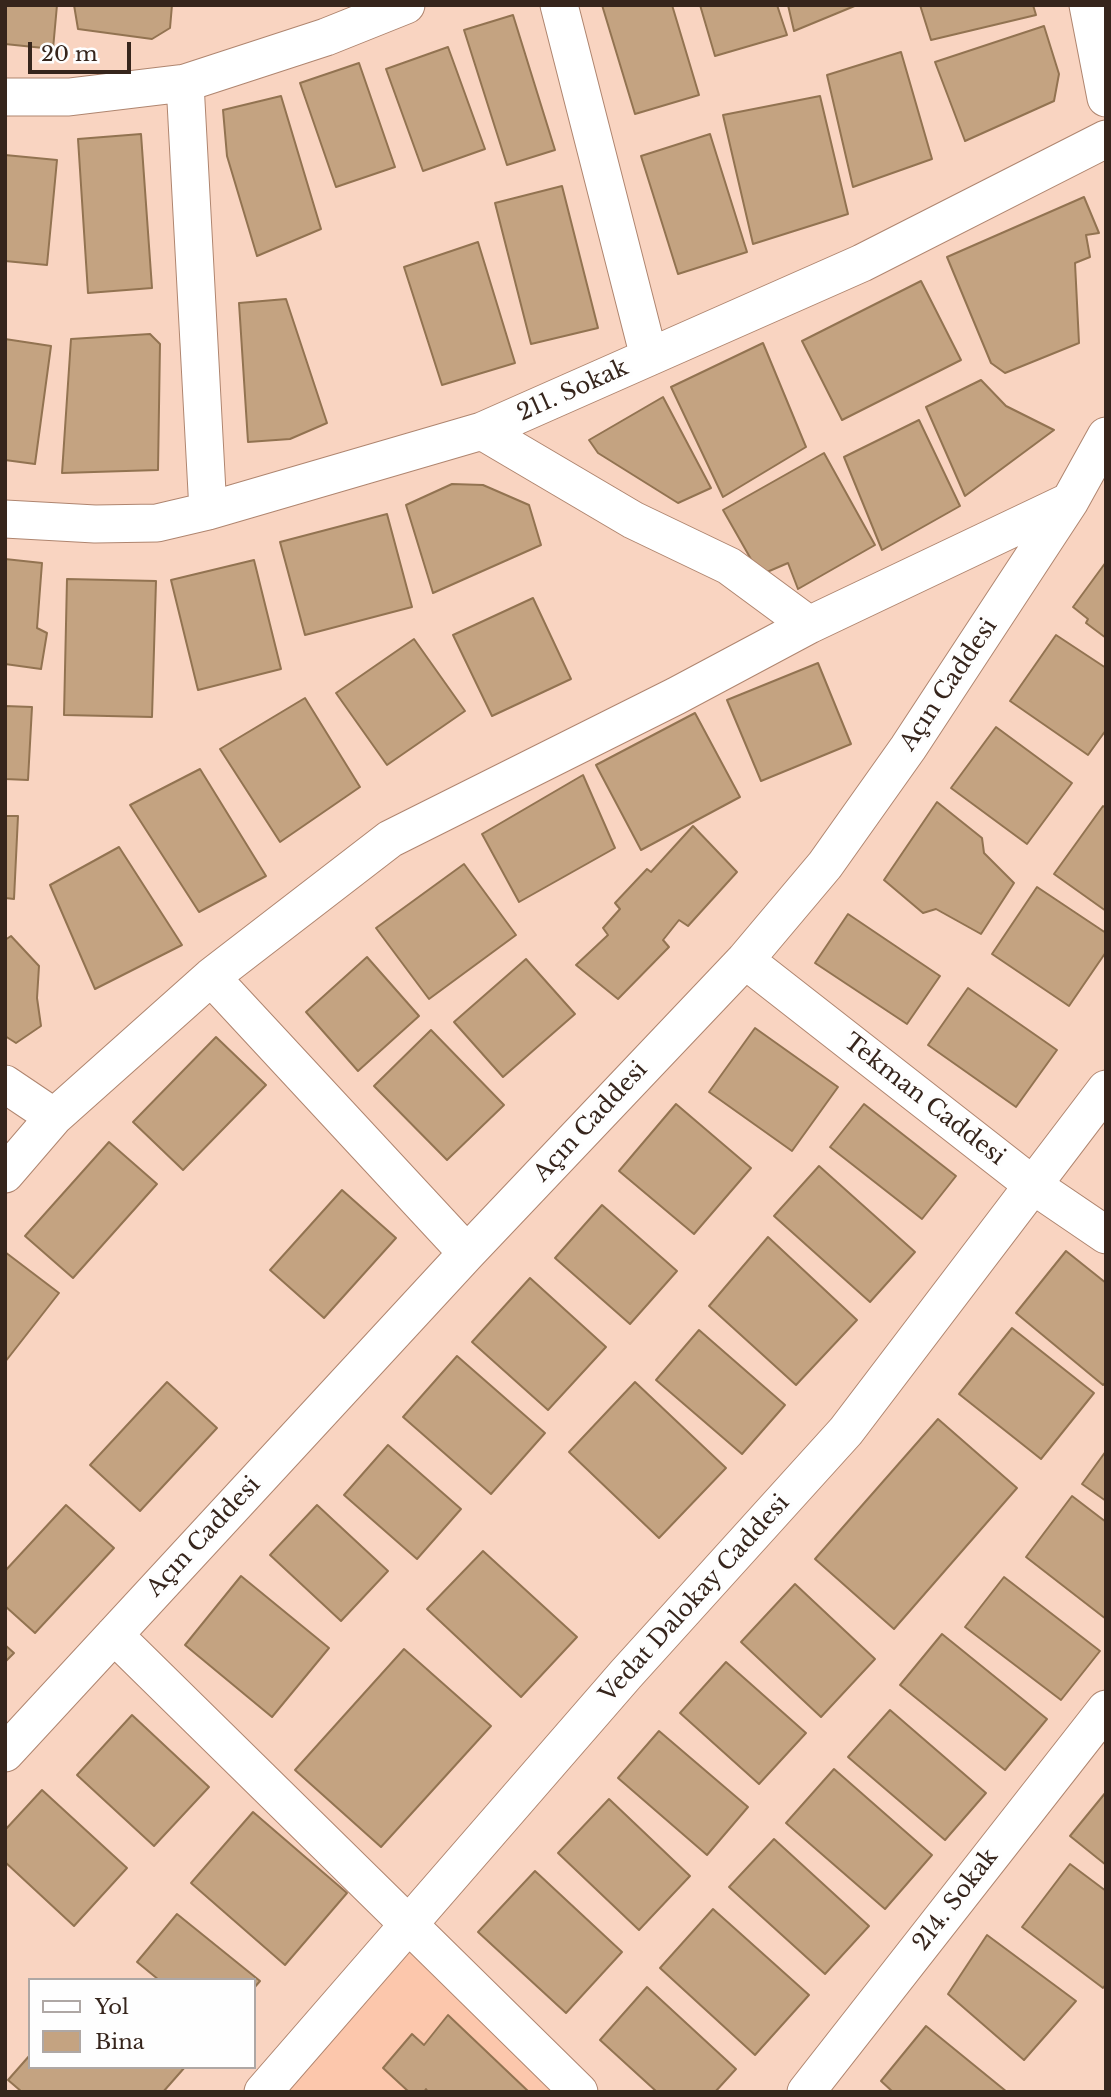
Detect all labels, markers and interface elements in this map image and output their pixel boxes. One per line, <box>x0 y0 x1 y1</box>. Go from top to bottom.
scale bar <box>32 28 135 72</box>
text: 20 m <box>41 41 98 67</box>
street label: 211. Sokak <box>513 354 633 428</box>
street label: Açın Caddesi <box>895 614 1003 756</box>
street label: Tekman Caddesi <box>838 1029 1010 1171</box>
street label: Açın Caddesi <box>528 1056 654 1188</box>
street label: Açın Caddesi <box>141 1471 267 1603</box>
street label: Vedat Dalokay Caddesi <box>595 1490 795 1708</box>
street label: 214. Sokak <box>908 1844 1004 1956</box>
legend <box>28 1978 256 2069</box>
text: Yol <box>95 1994 129 2020</box>
text: Bina <box>95 2029 144 2055</box>

